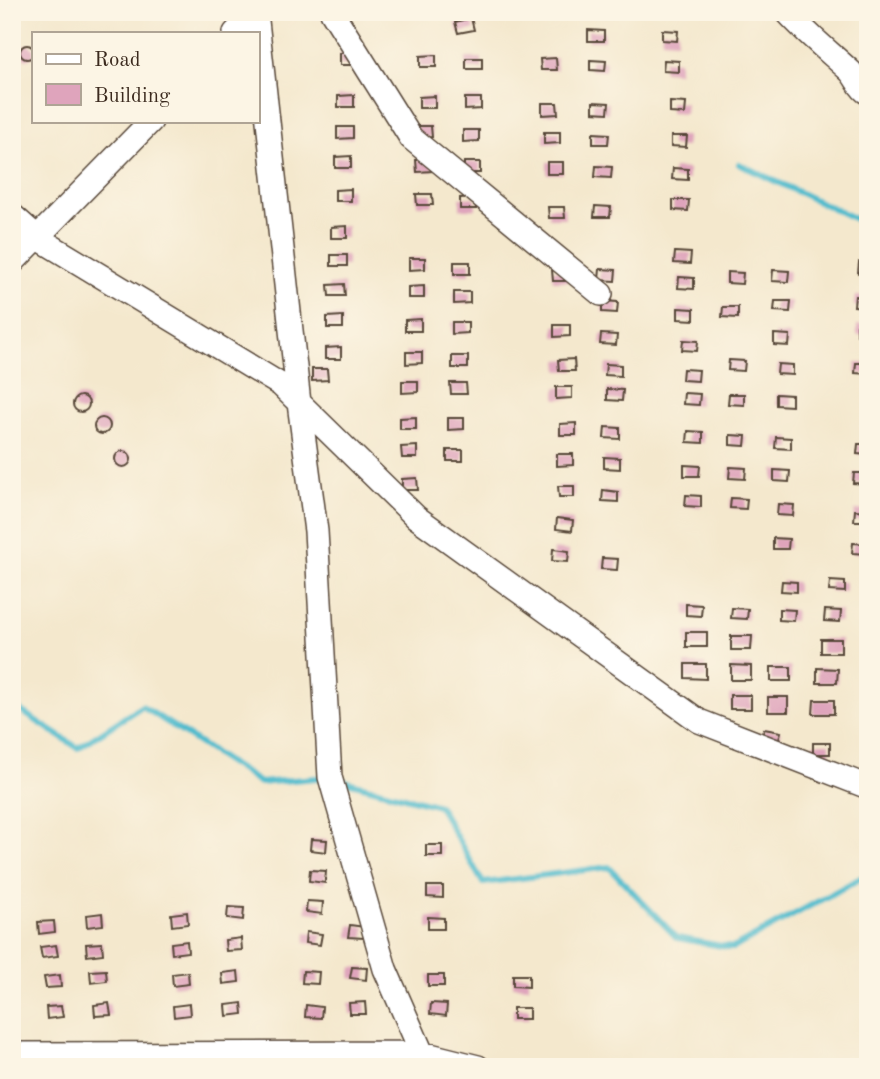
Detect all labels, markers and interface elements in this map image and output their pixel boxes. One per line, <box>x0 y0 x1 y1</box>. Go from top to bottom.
legend <box>32 32 259 122</box>
text: Road <box>94 50 141 71</box>
text: Building <box>94 86 171 107</box>

